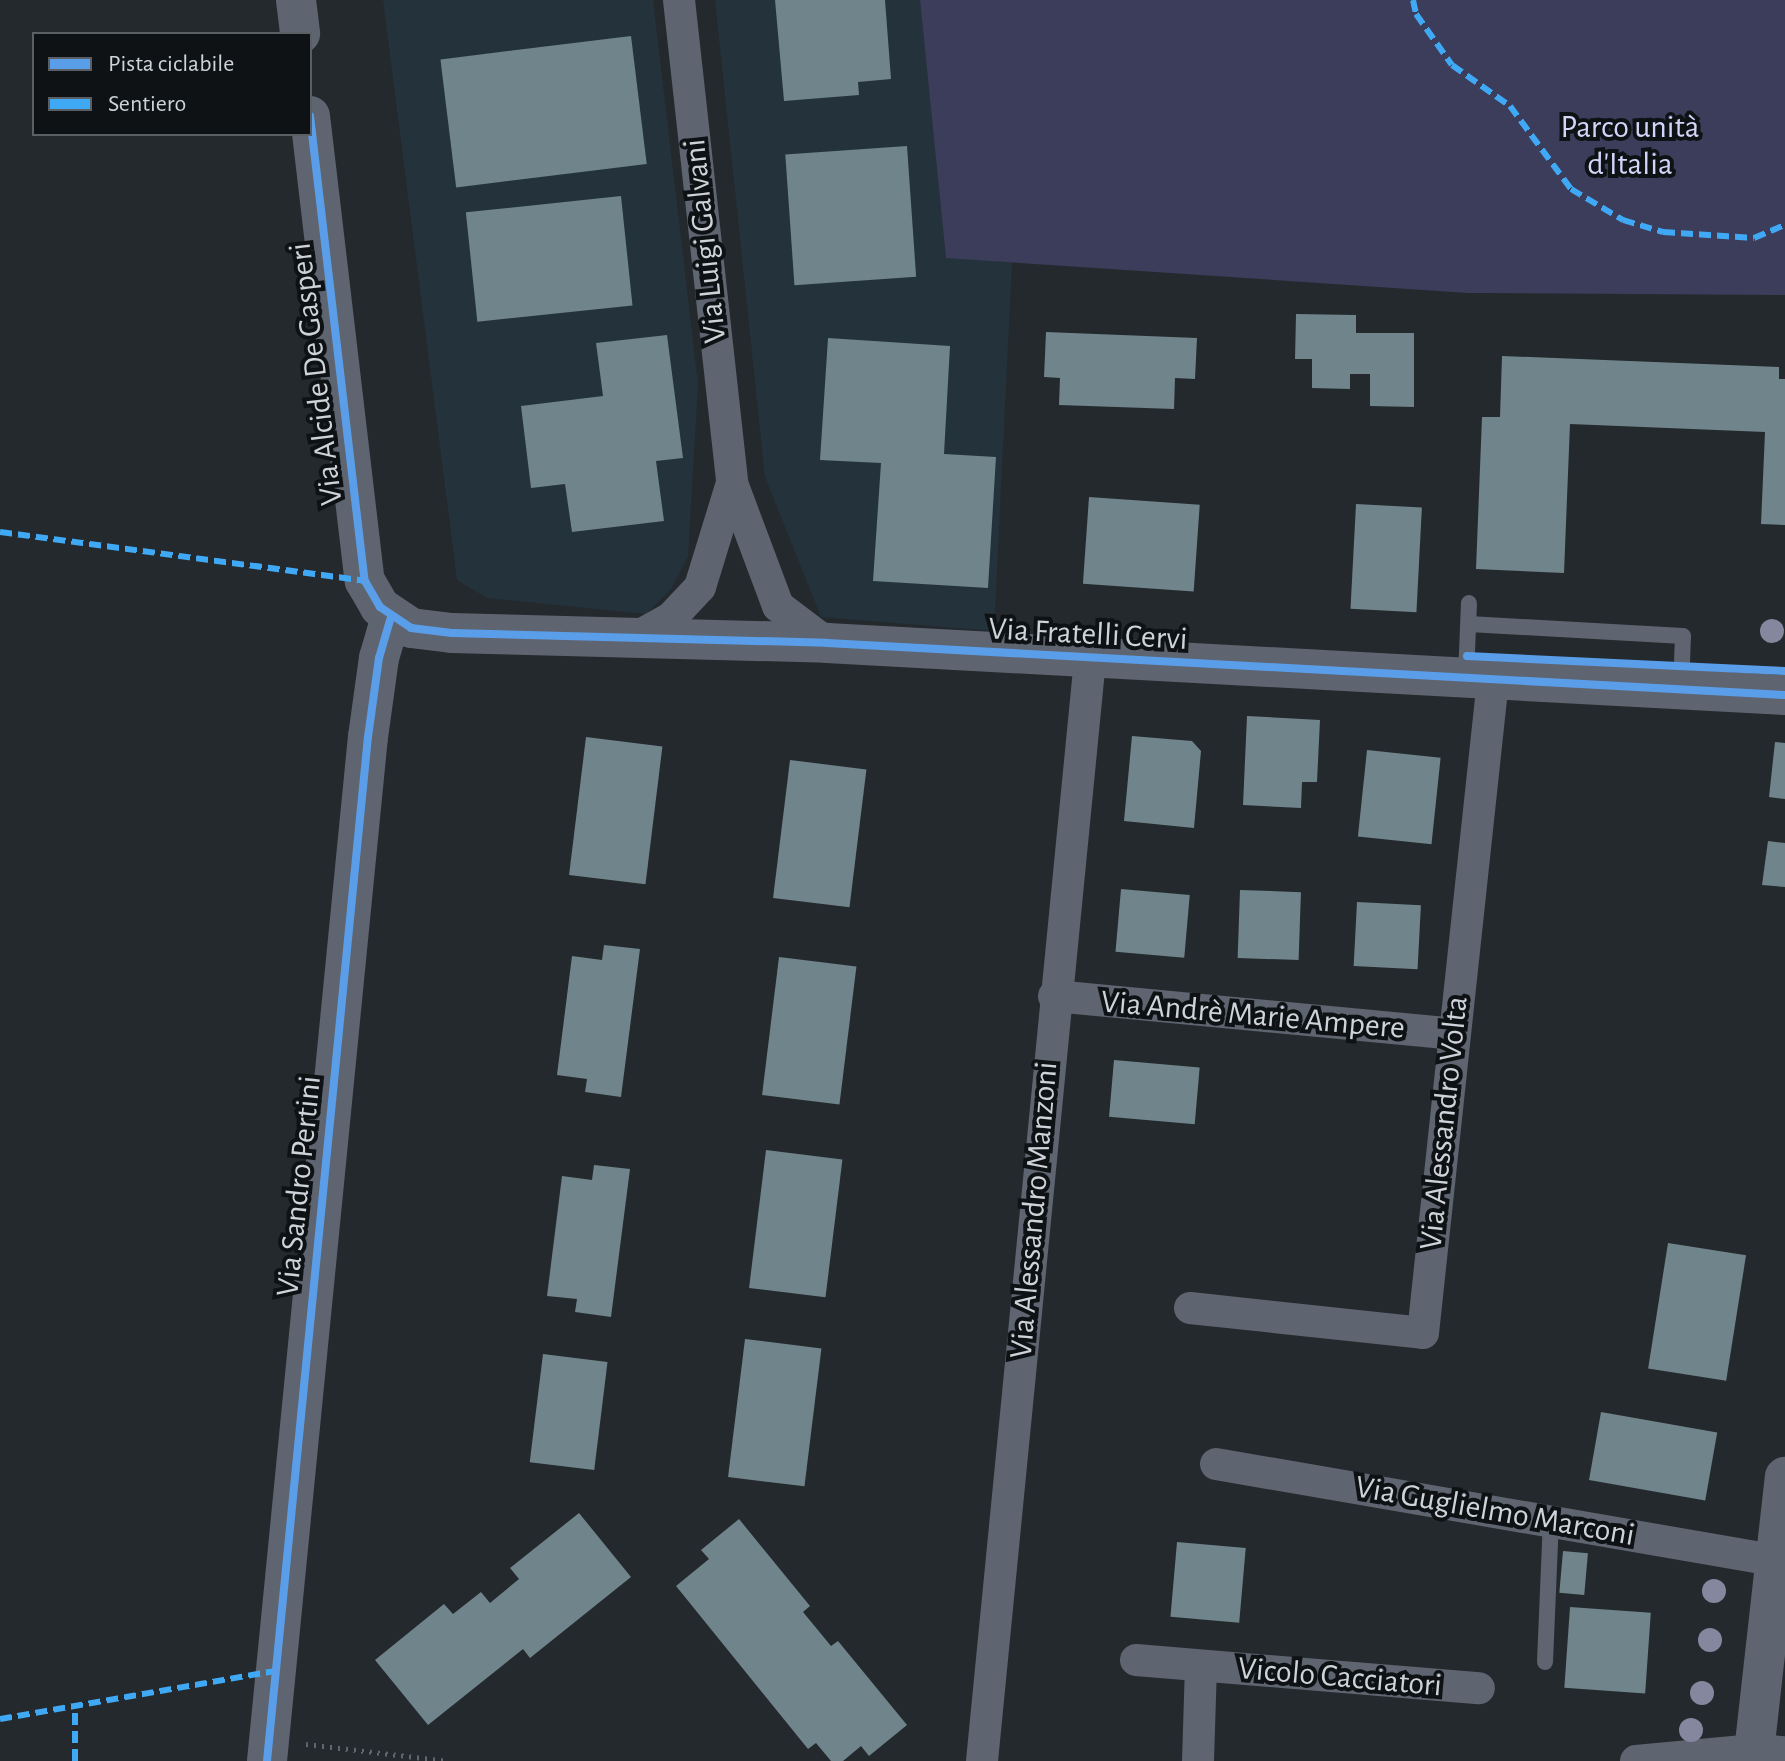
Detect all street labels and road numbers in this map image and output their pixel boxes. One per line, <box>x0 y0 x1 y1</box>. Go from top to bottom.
street label: Via Luigi Galvani <box>675 137 735 345</box>
street label: Via Alcide De Gasperi <box>281 241 351 507</box>
street label: Via Fratelli Cervi <box>987 610 1189 658</box>
street label: Via Andrè Marie Ampere <box>1099 983 1407 1047</box>
street label: Via Alessandro Volta <box>1412 994 1476 1252</box>
street label: Via Alessandro Manzoni <box>1002 1060 1066 1360</box>
street label: Via Sandro Pertini <box>268 1074 330 1298</box>
street label: Via Guglielmo Marconi <box>1352 1468 1638 1554</box>
street label: Vicolo Cacciatori <box>1236 1649 1444 1705</box>

